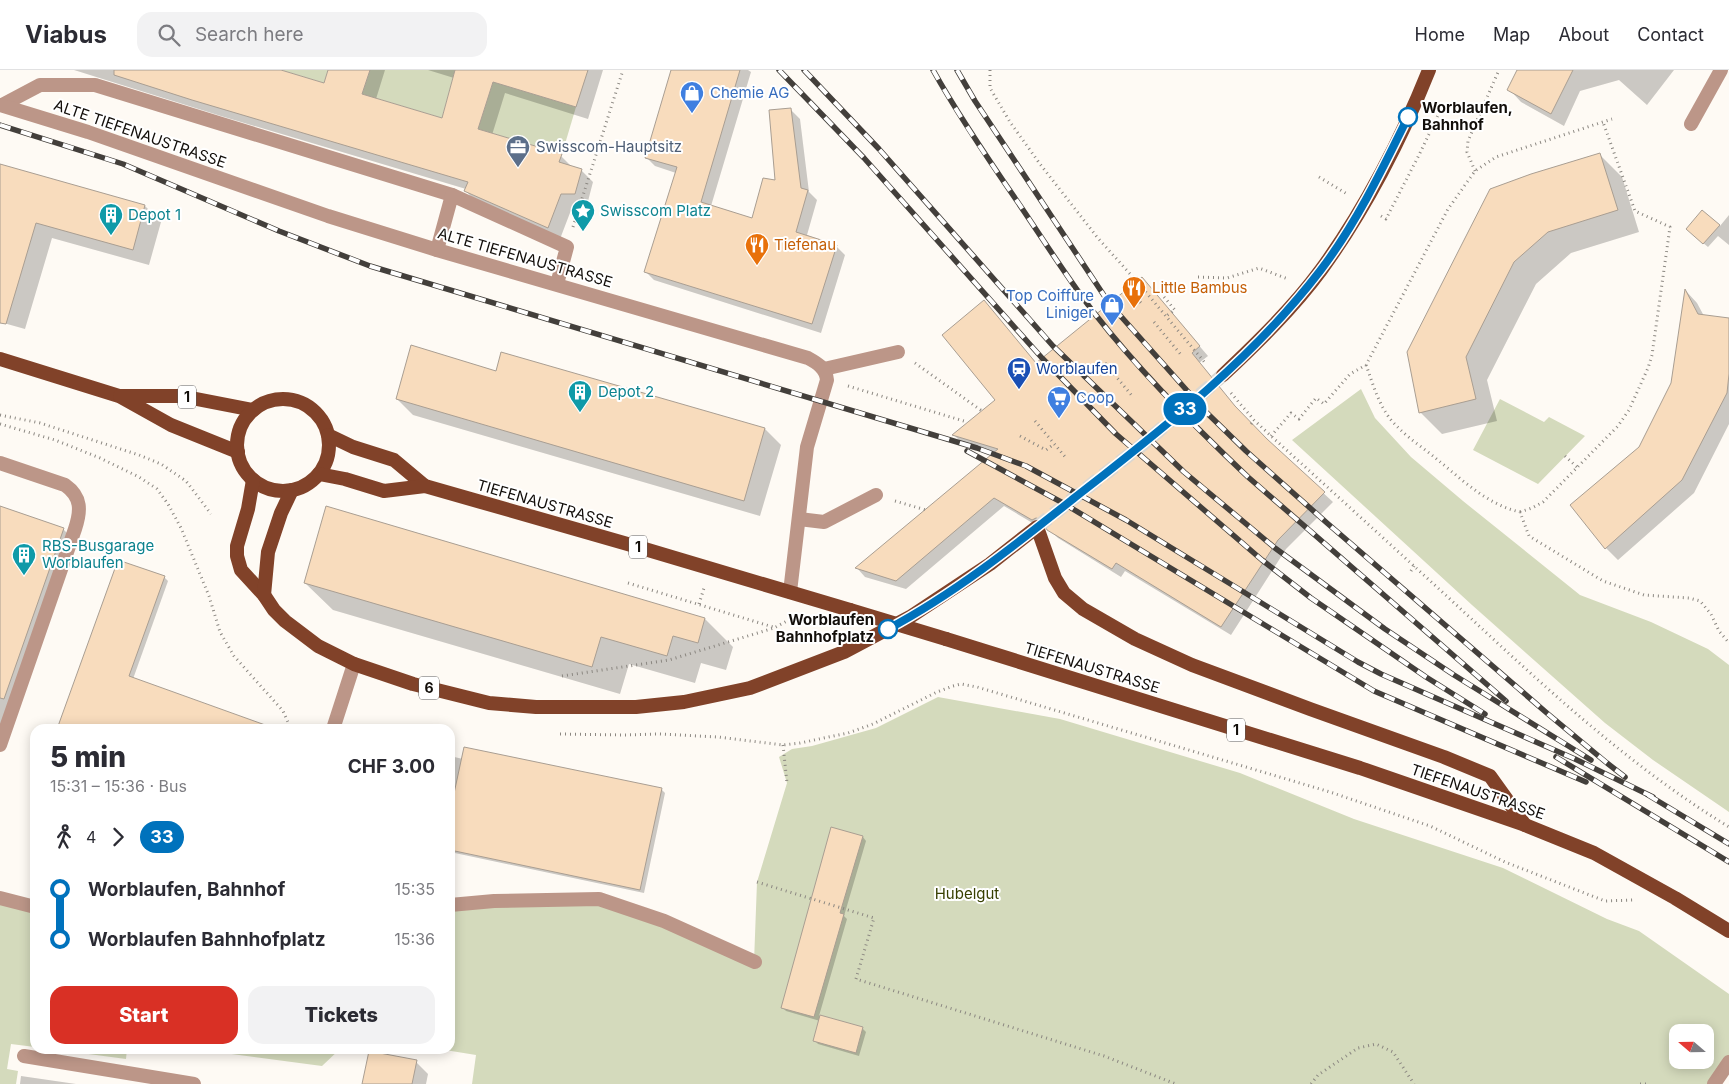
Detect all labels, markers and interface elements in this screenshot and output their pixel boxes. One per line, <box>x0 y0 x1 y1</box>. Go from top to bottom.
search box <box>137 12 487 57</box>
text: Viabus <box>25 20 107 49</box>
icon: search <box>155 21 183 49</box>
text: Search here <box>195 23 304 46</box>
text: Home <box>1415 24 1465 45</box>
text: Map <box>1493 24 1530 45</box>
text: About <box>1558 24 1609 45</box>
text: Contact <box>1637 24 1704 45</box>
shop icon: Chemie AG <box>679 80 705 114</box>
place label: Chemie AG <box>710 83 789 102</box>
street label: ALTE TIEFENAUSTRASSE <box>52 95 229 172</box>
place label: Worblaufen, Bahnhof <box>1422 98 1513 134</box>
marker: Worblaufen, Bahnhof <box>1398 107 1418 127</box>
office icon: Swisscom-Hauptsitz <box>505 134 531 168</box>
place label: Swisscom-Hauptsitz <box>536 137 682 156</box>
place icon: Swisscom Platz <box>570 198 596 232</box>
place label: Swisscom Platz <box>600 201 711 220</box>
building icon: Depot 1 <box>98 202 124 236</box>
place label: Depot 1 <box>128 205 181 224</box>
street label: ALTE TIEFENAUSTRASSE <box>436 223 615 292</box>
restaurant icon: Tiefenau <box>744 232 770 266</box>
place label: Tiefenau <box>774 235 836 254</box>
restaurant icon: Little Bambus <box>1121 275 1147 309</box>
place label: Little Bambus <box>1152 278 1248 297</box>
place label: Top Coiffure Liniger <box>1006 286 1094 322</box>
shop icon: Top Coiffure Liniger <box>1099 292 1125 326</box>
station icon: Worblaufen <box>1006 356 1032 390</box>
place label: Worblaufen <box>1036 359 1118 378</box>
building icon: Depot 2 <box>567 379 593 413</box>
place label: Depot 2 <box>598 382 654 401</box>
supermarket icon: Coop <box>1046 385 1072 419</box>
road number: 1 <box>178 386 196 408</box>
place label: Coop <box>1076 388 1114 407</box>
line badge: 33 <box>1162 393 1208 425</box>
text: 33 <box>1173 398 1197 419</box>
street label: TIEFENAUSTRASSE <box>475 475 615 532</box>
place label: RBS-Busgarage Worblaufen <box>42 536 154 572</box>
road number: 1 <box>629 536 647 558</box>
building icon: RBS-Busgarage Worblaufen <box>11 542 37 576</box>
place label: Worblaufen Bahnhofplatz <box>776 610 874 646</box>
marker: Worblaufen Bahnhofplatz <box>878 619 898 639</box>
street label: TIEFENAUSTRASSE <box>1022 638 1162 697</box>
road number: 6 <box>419 676 439 700</box>
road number: 1 <box>1227 718 1245 742</box>
text: 5 min <box>50 740 126 774</box>
text: CHF 3.00 <box>348 755 435 778</box>
street label: TIEFENAUSTRASSE <box>1409 760 1548 823</box>
text: 15:31 – 15:36 · Bus <box>50 776 187 796</box>
icon: walk <box>50 823 78 851</box>
icon: forward <box>104 823 132 851</box>
text: 33 <box>150 826 174 847</box>
text: 4 <box>86 827 96 847</box>
text: Worblaufen, Bahnhof <box>88 878 285 901</box>
text: 15:35 <box>395 879 435 899</box>
park label: Hubelgut <box>935 884 999 903</box>
text: Worblaufen Bahnhofplatz <box>88 928 326 951</box>
text: 15:36 <box>394 929 435 949</box>
button: Start <box>50 986 238 1044</box>
button: Tickets <box>248 986 435 1044</box>
north arrow <box>1669 1024 1714 1069</box>
map controls <box>1669 1024 1714 1069</box>

